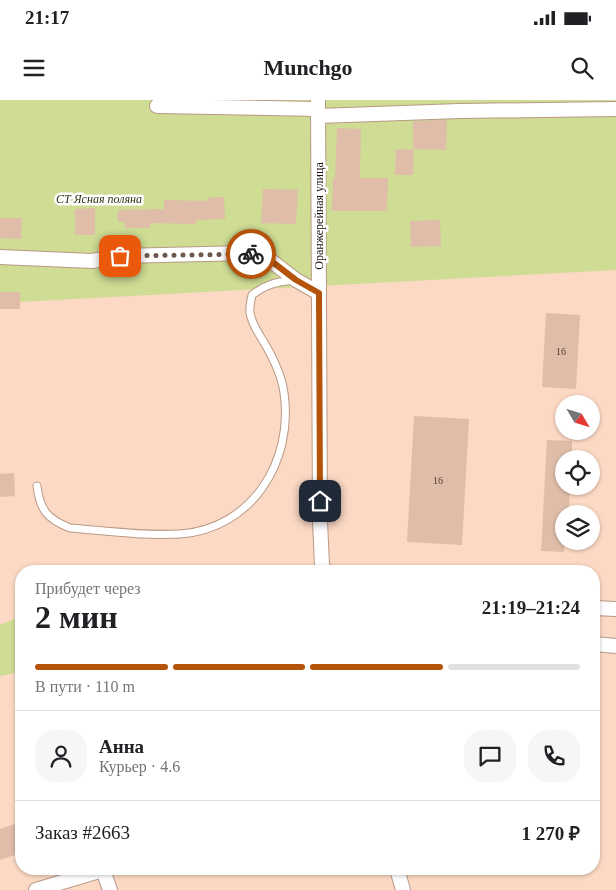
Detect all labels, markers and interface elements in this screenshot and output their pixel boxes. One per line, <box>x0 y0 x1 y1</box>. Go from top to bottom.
text: 21:17 <box>25 7 69 28</box>
icon: menu <box>20 54 48 82</box>
icon: search <box>568 54 596 82</box>
text: Munchgo <box>263 55 353 80</box>
street label: Оранжерейная улица <box>312 162 326 270</box>
park label: СТ Ясная поляна <box>56 192 142 206</box>
courier <box>226 229 276 279</box>
pin <box>99 235 141 277</box>
icon: bike <box>237 240 265 268</box>
icon: bag <box>106 242 134 270</box>
house number: 16 <box>556 346 566 357</box>
north arrow <box>555 395 600 440</box>
map controls <box>555 395 600 550</box>
button: locate <box>555 450 600 495</box>
house number: 16 <box>433 475 443 486</box>
pin <box>299 480 341 522</box>
icon: home <box>306 487 334 515</box>
button: layers <box>555 505 600 550</box>
text: Прибудет через <box>35 580 141 597</box>
text: 21:19–21:24 <box>482 597 580 618</box>
text: 2 мин <box>35 599 118 635</box>
text: В пути · 110 m <box>35 678 135 695</box>
button: person <box>35 730 87 782</box>
button: chat <box>464 730 516 782</box>
button: phone <box>528 730 580 782</box>
text: Анна <box>99 736 144 757</box>
text: Курьер · 4.6 <box>99 758 180 775</box>
text: Заказ #2663 <box>35 822 130 843</box>
text: 1 270 ₽ <box>521 823 580 844</box>

